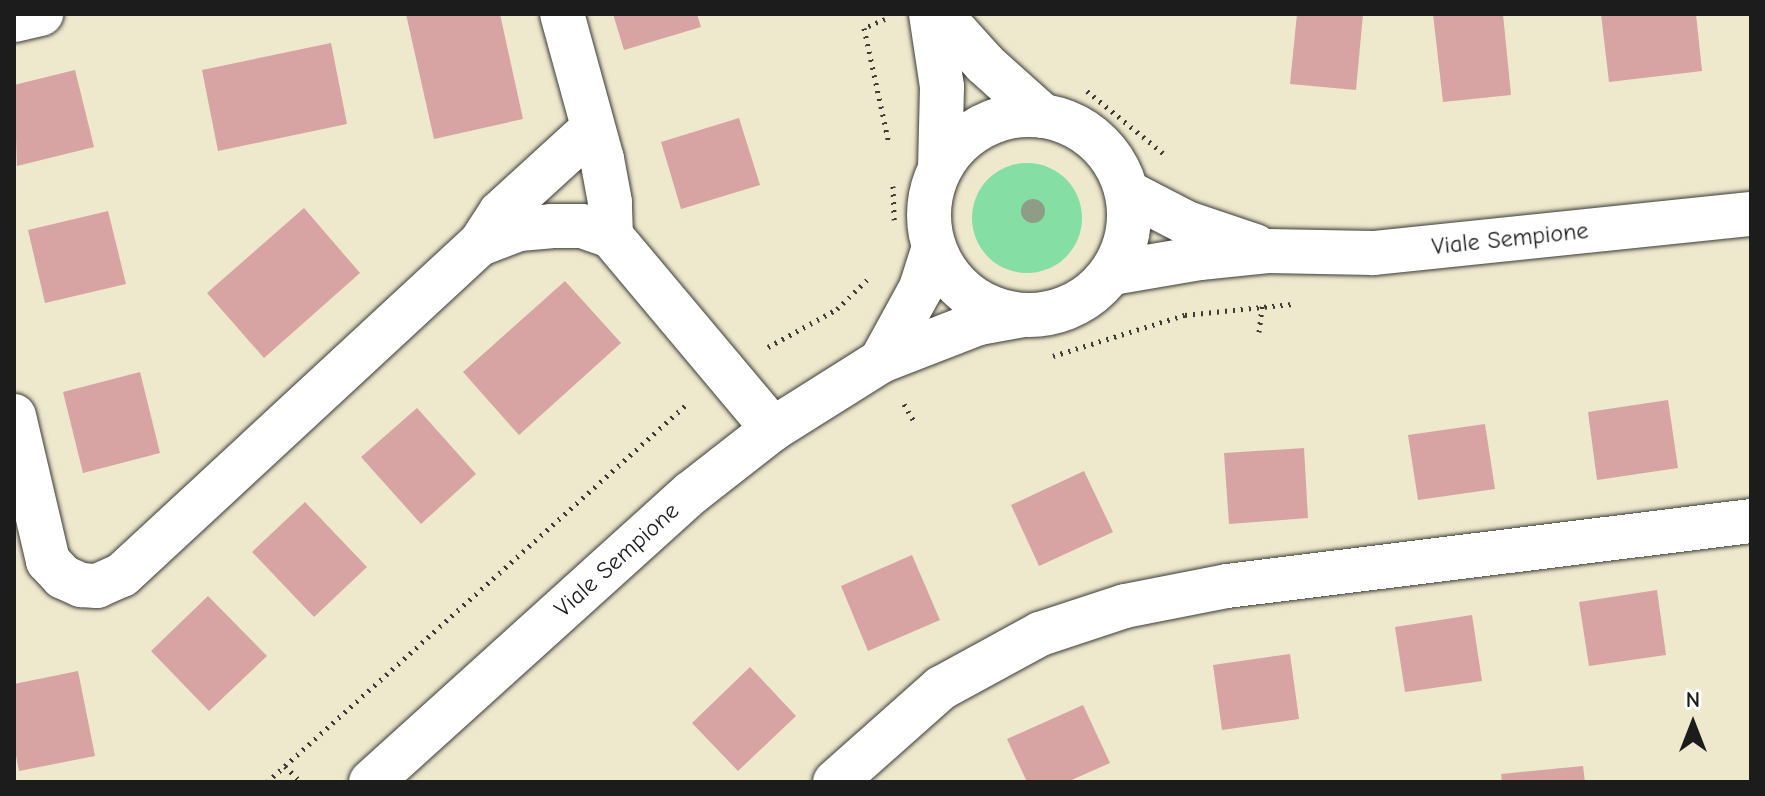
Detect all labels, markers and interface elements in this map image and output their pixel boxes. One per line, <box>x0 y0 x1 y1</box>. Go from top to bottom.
street label: Viale Sempione <box>1430 216 1590 262</box>
street label: Viale Sempione <box>549 497 685 623</box>
north arrow <box>1653 684 1733 764</box>
text: N <box>1686 687 1700 713</box>

